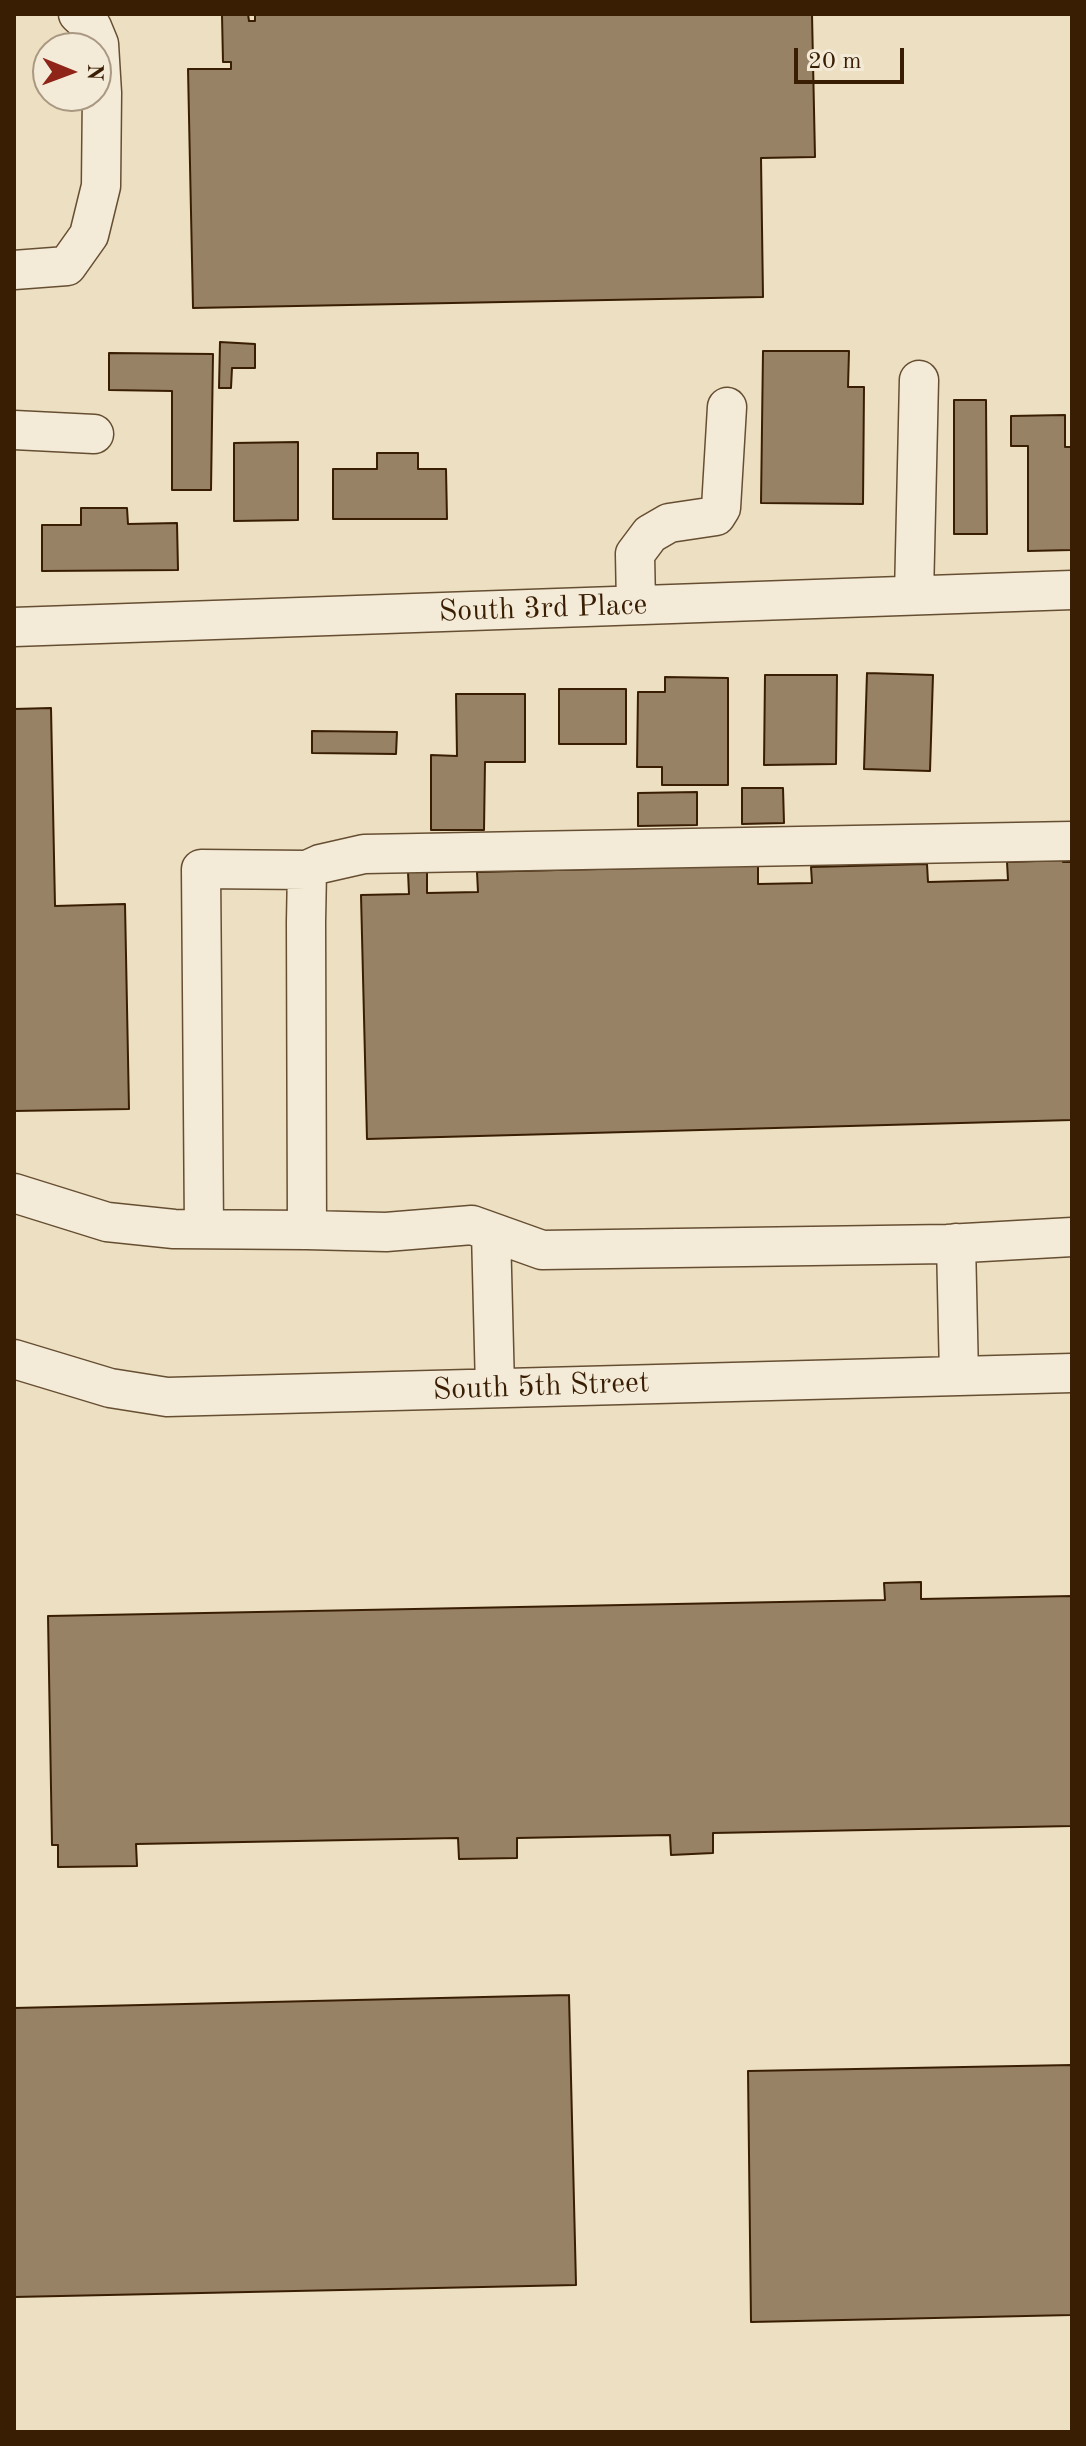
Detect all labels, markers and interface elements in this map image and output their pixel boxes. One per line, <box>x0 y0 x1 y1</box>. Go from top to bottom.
north arrow <box>32 32 112 112</box>
scale bar <box>798 32 908 82</box>
text: 20 m <box>808 50 862 74</box>
text: N <box>83 64 105 81</box>
street label: South 3rd Place <box>438 587 648 631</box>
street label: South 5th Street <box>432 1365 650 1409</box>

